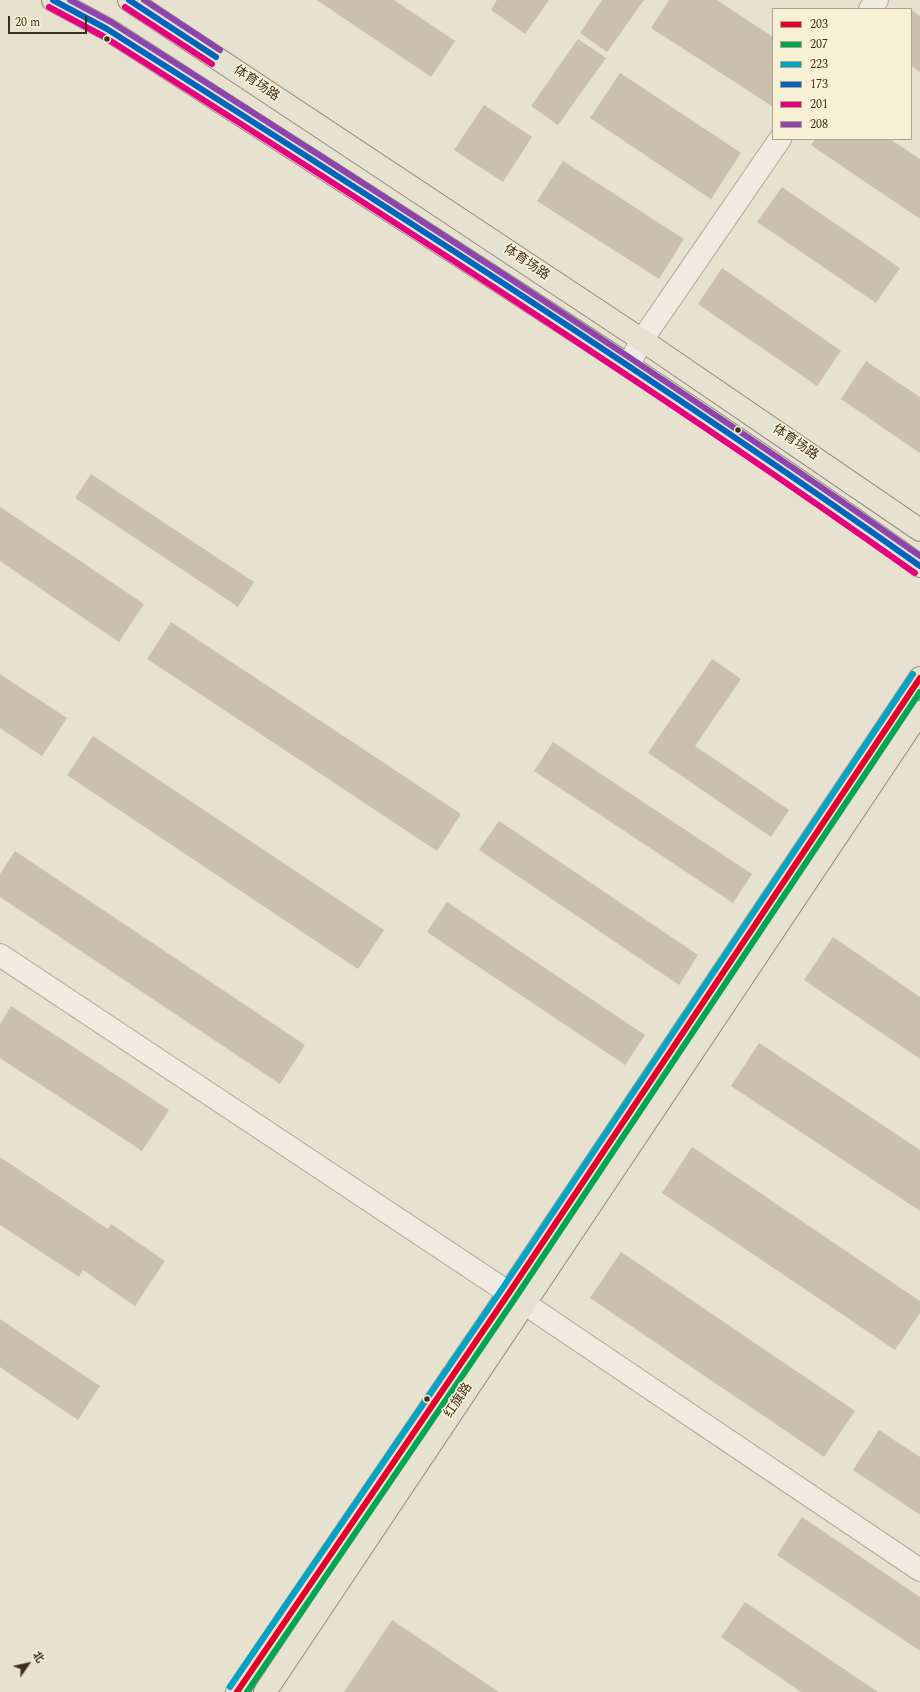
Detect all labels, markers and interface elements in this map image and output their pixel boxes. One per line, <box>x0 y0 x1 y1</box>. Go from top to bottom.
scale bar <box>10 8 89 34</box>
legend <box>772 8 912 140</box>
text: 20 m <box>15 13 40 32</box>
text: 203 <box>810 15 828 34</box>
unlabelled marker <box>102 34 112 44</box>
text: 207 <box>810 35 828 54</box>
text: 223 <box>810 55 828 74</box>
street label: 体育场路 <box>230 63 282 105</box>
text: 173 <box>810 75 828 94</box>
text: 201 <box>810 95 828 114</box>
text: 208 <box>810 115 828 134</box>
street label: 体育场路 <box>500 242 552 284</box>
street label: 体育场路 <box>769 422 821 464</box>
unlabelled marker <box>733 425 743 435</box>
street label: 红旗路 <box>442 1380 476 1422</box>
unlabelled marker <box>422 1394 432 1404</box>
north arrow <box>8 1644 48 1684</box>
text: 北 <box>28 1648 48 1666</box>

